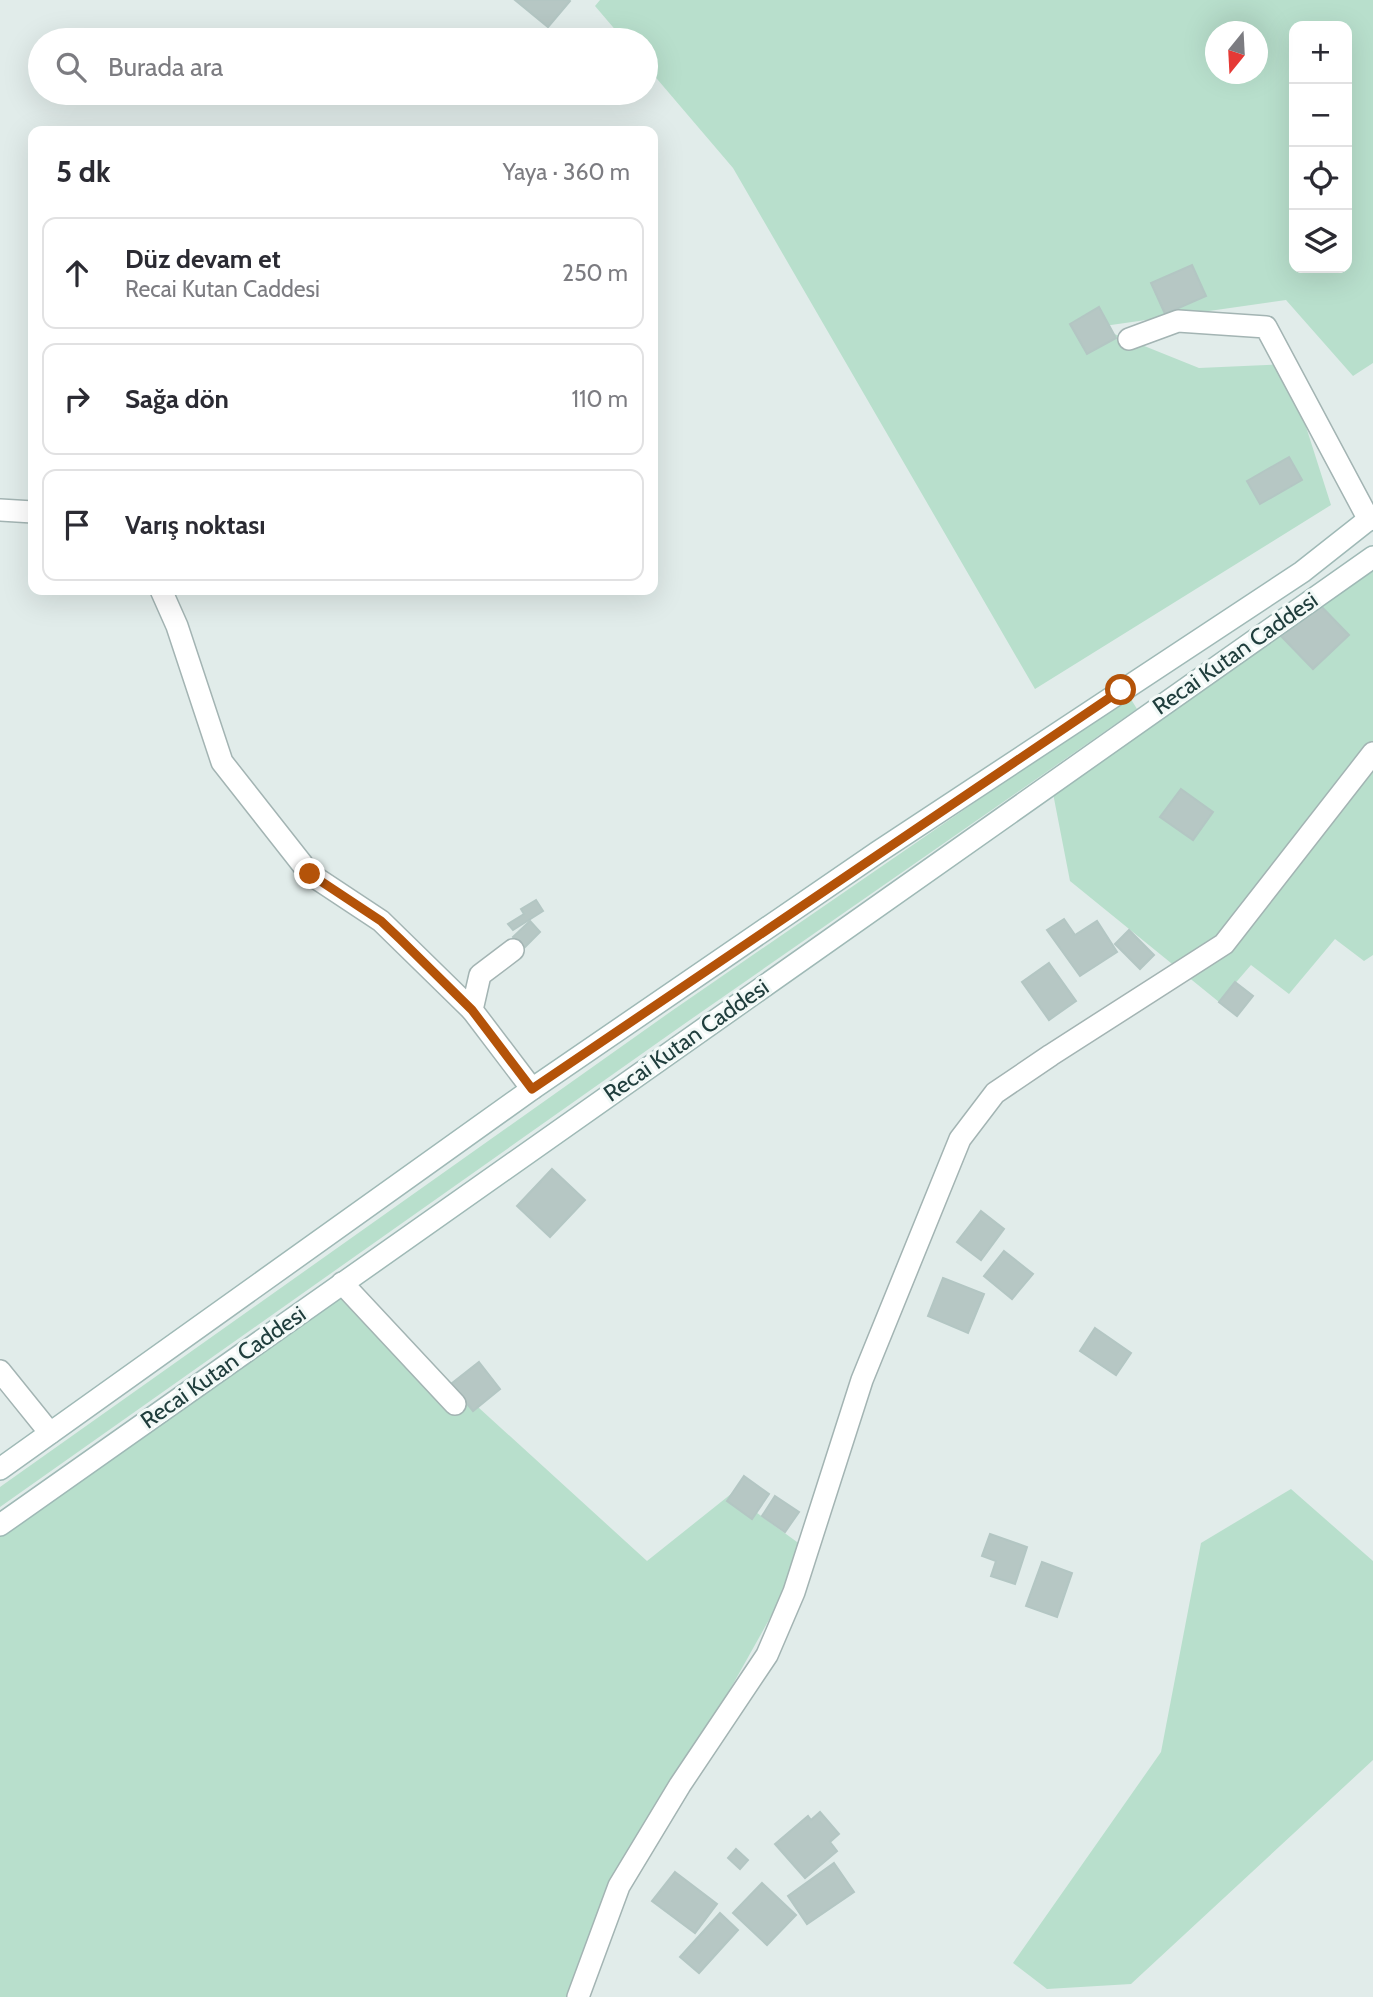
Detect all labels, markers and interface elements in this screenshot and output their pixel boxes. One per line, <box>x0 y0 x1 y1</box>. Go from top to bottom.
north arrow <box>1205 21 1268 84</box>
map controls <box>1289 21 1352 273</box>
button: + <box>1289 21 1352 84</box>
search box <box>28 28 658 105</box>
icon: search <box>52 48 90 86</box>
text: Burada ara <box>108 51 223 83</box>
button: − <box>1289 84 1352 147</box>
button: locate <box>1289 147 1352 210</box>
text: 5 dk <box>56 153 111 190</box>
text: Yaya · 360 m <box>503 158 630 186</box>
button: layers <box>1289 210 1352 273</box>
text: Düz devam et <box>125 243 281 275</box>
icon: ahead <box>58 254 96 292</box>
text: 250 m <box>562 259 628 287</box>
text: Recai Kutan Caddesi <box>125 275 320 303</box>
icon: right <box>58 380 96 418</box>
text: Sağa dön <box>125 383 229 415</box>
text: 110 m <box>572 385 628 413</box>
icon: arrive <box>58 506 96 544</box>
text: Varış noktası <box>125 509 266 541</box>
street label: Recai Kutan Caddesi <box>1147 586 1323 720</box>
route start <box>1105 674 1136 705</box>
route end <box>294 858 325 889</box>
street label: Recai Kutan Caddesi <box>598 973 774 1107</box>
street label: Recai Kutan Caddesi <box>135 1300 311 1434</box>

